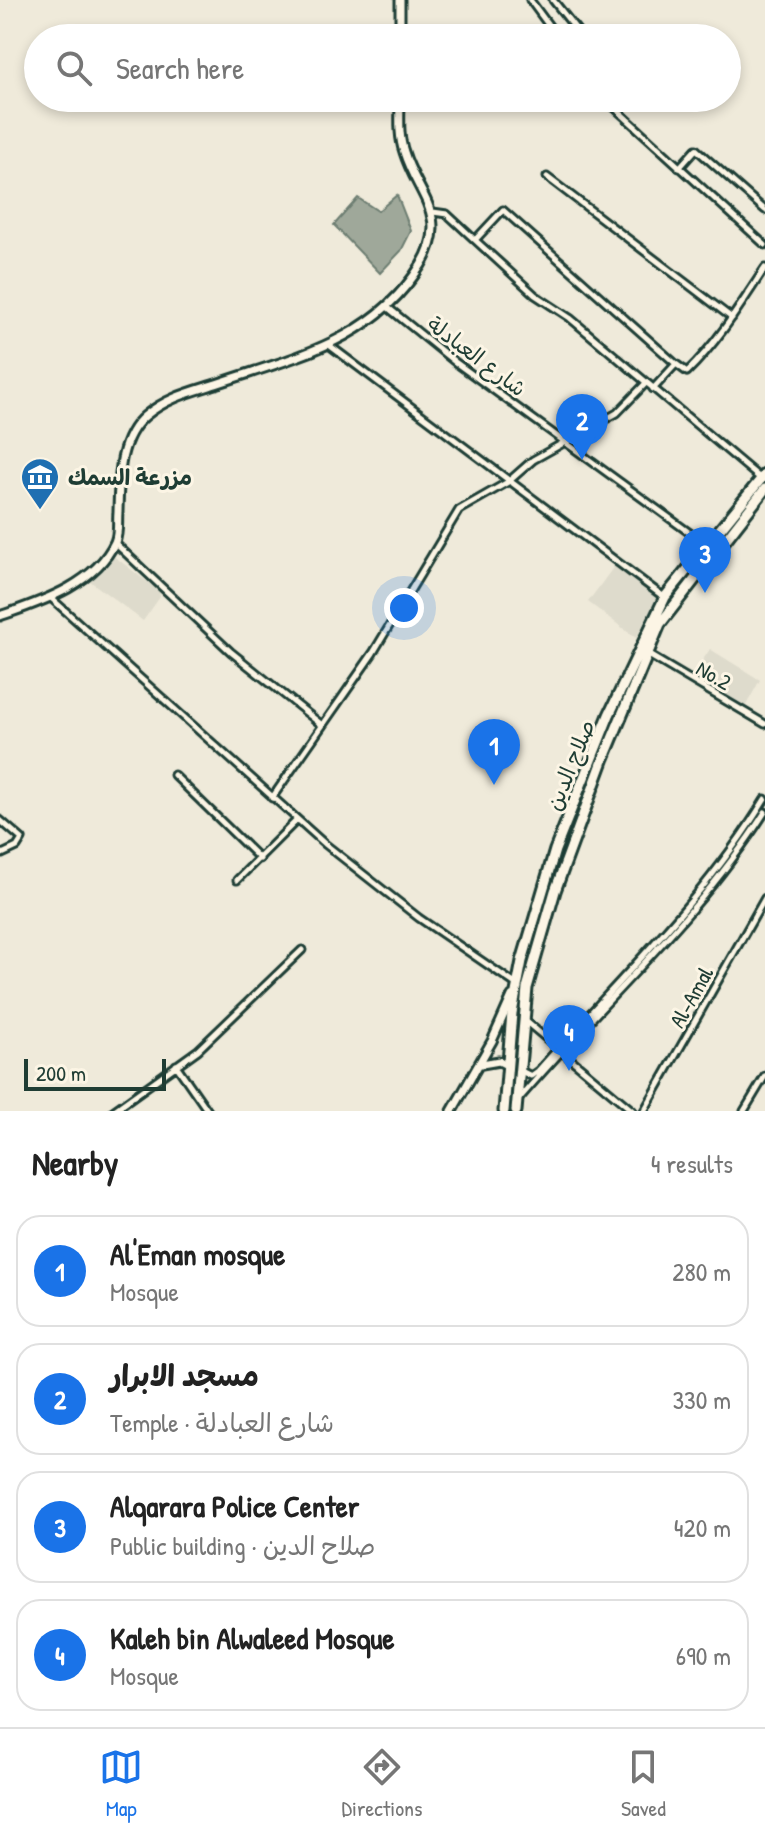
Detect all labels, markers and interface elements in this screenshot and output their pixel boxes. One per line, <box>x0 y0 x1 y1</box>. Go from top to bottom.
search box <box>24 24 741 112</box>
icon: search <box>52 46 96 90</box>
text: Search here <box>116 48 244 88</box>
street label: شارع العبادلة <box>421 309 533 404</box>
pin: 2 <box>556 394 608 460</box>
museum icon: مزرعة السمك <box>19 456 61 511</box>
place label: مزرعة السمك <box>68 462 192 492</box>
pin: 3 <box>679 527 731 593</box>
your location <box>384 588 424 628</box>
street label: No.2 <box>691 653 738 697</box>
street label: صلاح الدين <box>538 715 602 815</box>
pin: 1 <box>468 719 520 785</box>
street label: Al-Amal <box>662 961 720 1033</box>
pin: 4 <box>543 1005 595 1071</box>
scale bar <box>24 1055 166 1091</box>
text: 200 m <box>36 1058 86 1088</box>
text: Nearby <box>32 1140 118 1186</box>
text: 4 results <box>651 1146 733 1181</box>
text: Al'Eman mosque <box>110 1234 285 1274</box>
text: 1 <box>55 1254 65 1289</box>
text: 280 m <box>672 1254 731 1289</box>
text: Mosque <box>110 1274 179 1309</box>
text: مسجد الابرار <box>110 1355 259 1395</box>
text: 2 <box>54 1382 66 1417</box>
text: 330 m <box>672 1382 731 1417</box>
text: Temple · شارع العبادلة <box>110 1405 334 1440</box>
text: Alqarara Police Center <box>110 1486 359 1526</box>
text: 3 <box>54 1510 66 1545</box>
text: 420 m <box>674 1510 731 1545</box>
text: Public building · صلاح الدين <box>110 1528 376 1563</box>
text: Kaleh bin Alwaleed Mosque <box>110 1618 394 1658</box>
text: 4 <box>55 1638 65 1673</box>
text: 690 m <box>676 1638 731 1673</box>
text: Mosque <box>110 1658 179 1693</box>
tab: Map <box>99 1745 143 1823</box>
tab: Directions <box>342 1745 423 1823</box>
tab: Saved <box>621 1745 666 1823</box>

